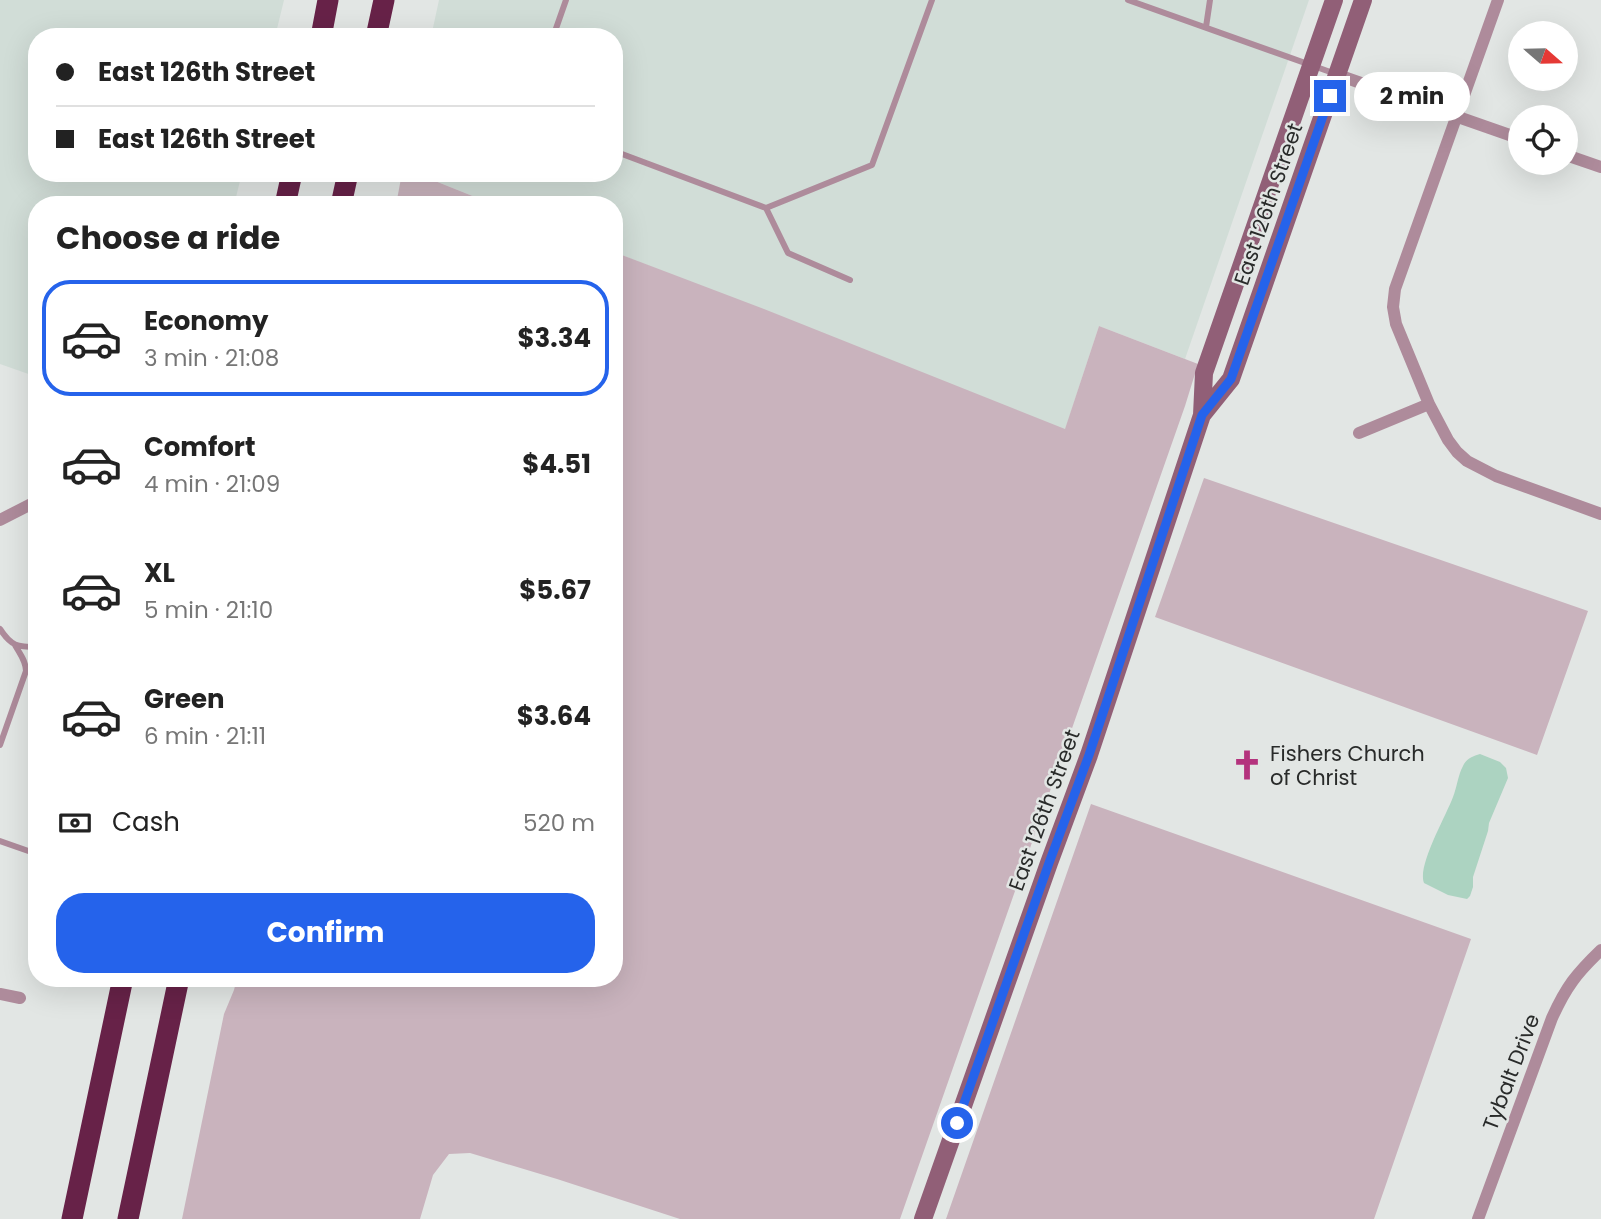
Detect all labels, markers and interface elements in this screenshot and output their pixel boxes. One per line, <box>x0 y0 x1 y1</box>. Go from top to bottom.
north arrow <box>1508 21 1578 91</box>
map controls <box>1508 21 1578 175</box>
text: East 126th Street <box>98 54 315 90</box>
callout: 2 min <box>1354 72 1470 120</box>
route end <box>1314 80 1346 112</box>
text: 2 min <box>1380 80 1444 112</box>
button: locate <box>1508 105 1578 175</box>
street label: East 126th Street <box>1227 119 1309 289</box>
text: East 126th Street <box>98 121 315 157</box>
text: Choose a ride <box>56 215 280 260</box>
text: Economy <box>144 303 268 339</box>
icon: car <box>60 307 123 370</box>
text: $3.34 <box>517 320 591 356</box>
text: 3 min · 21:08 <box>144 342 279 374</box>
text: Comfort <box>144 429 256 465</box>
icon: car <box>60 433 123 496</box>
text: $4.51 <box>522 446 591 482</box>
text: 4 min · 21:09 <box>144 468 280 500</box>
text: XL <box>144 555 175 591</box>
icon: car <box>60 559 123 622</box>
text: $5.67 <box>519 572 591 608</box>
text: 5 min · 21:10 <box>144 594 273 626</box>
text: Green <box>144 681 225 717</box>
icon: car <box>60 685 123 748</box>
text: $3.64 <box>517 698 591 734</box>
text: 6 min · 21:11 <box>144 720 266 752</box>
street label: East 126th Street <box>1001 725 1087 895</box>
place label: Fishers Church of Christ <box>1270 739 1425 792</box>
church icon: Fishers Church of Christ <box>1230 748 1264 782</box>
icon: cash <box>56 804 94 842</box>
text: Cash <box>112 804 180 840</box>
text: 520 m <box>523 807 595 839</box>
button: Confirm <box>56 893 595 973</box>
street label: Tybalt Drive <box>1475 1010 1547 1134</box>
route start <box>941 1107 973 1139</box>

